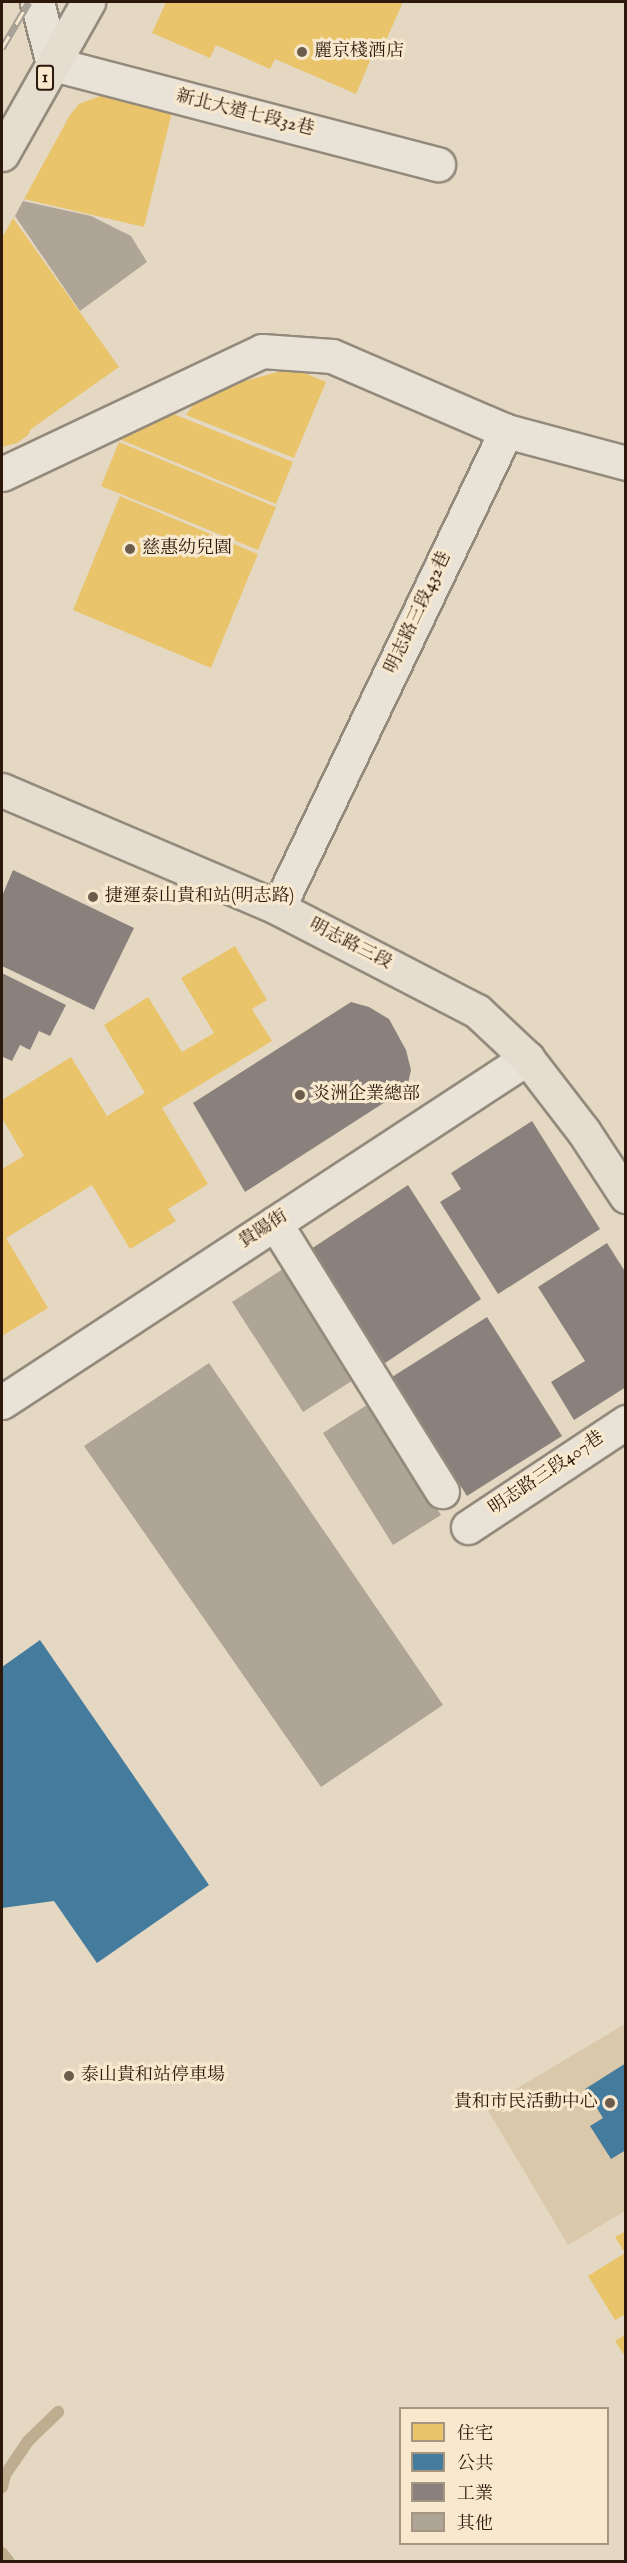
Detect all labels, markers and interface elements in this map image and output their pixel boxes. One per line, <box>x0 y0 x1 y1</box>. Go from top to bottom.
place label: 麗京棧酒店 <box>314 41 404 63</box>
marker: 麗京棧酒店 <box>295 45 309 59</box>
road number: 1 <box>36 65 54 91</box>
street label: 新北大道七段32巷 <box>174 86 316 142</box>
place label: 慈惠幼兒園 <box>142 538 232 560</box>
marker: 慈惠幼兒園 <box>123 542 137 556</box>
street label: 明志路三段432巷 <box>381 549 457 677</box>
place label: 捷運泰山貴和站(明志路) <box>105 886 294 908</box>
marker: 捷運泰山貴和站(明志路) <box>86 890 100 904</box>
street label: 明志路三段 <box>305 915 395 975</box>
place label: 炎洲企業總部 <box>312 1084 420 1106</box>
marker: 炎洲企業總部 <box>293 1088 307 1102</box>
street label: 貴陽街 <box>235 1206 293 1254</box>
street label: 明志路三段407巷 <box>485 1428 609 1520</box>
place label: 泰山貴和站停車場 <box>81 2065 225 2087</box>
marker: 泰山貴和站停車場 <box>62 2069 76 2083</box>
place label: 貴和市民活動中心 <box>454 2092 598 2114</box>
marker: 貴和市民活動中心 <box>603 2096 617 2110</box>
legend <box>399 2407 609 2545</box>
text: 住宅 <box>457 2423 493 2446</box>
text: 公共 <box>457 2453 493 2476</box>
text: 工業 <box>457 2483 493 2506</box>
text: 其他 <box>457 2513 493 2536</box>

